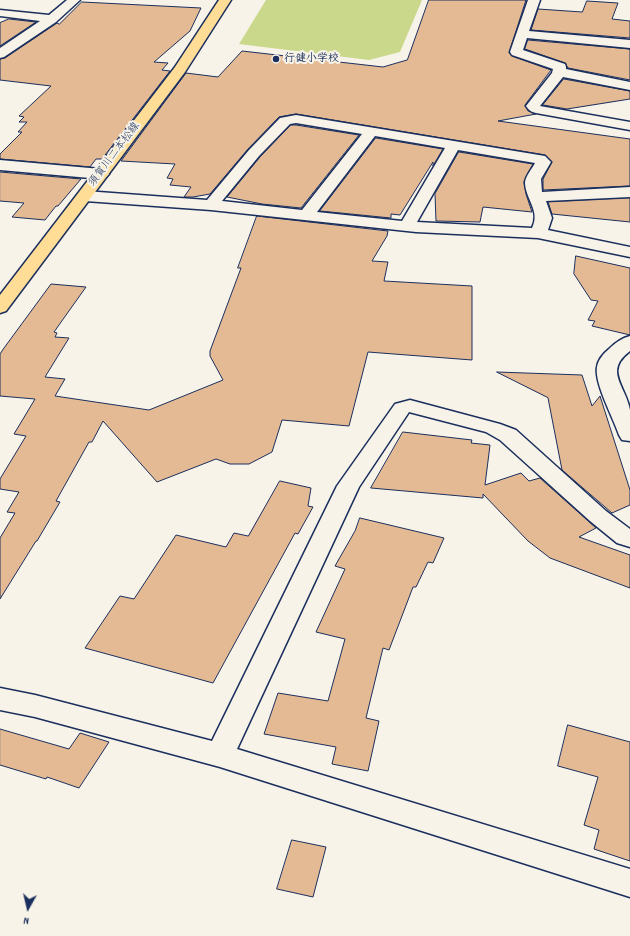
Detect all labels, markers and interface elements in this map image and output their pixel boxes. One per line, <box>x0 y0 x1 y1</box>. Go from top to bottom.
place label: 行健小学校 <box>284 52 339 66</box>
marker: 行健小学校 <box>271 54 281 64</box>
street label: 須賀川二本松線 <box>87 120 143 190</box>
north arrow <box>8 888 48 928</box>
text: N <box>23 912 30 928</box>

